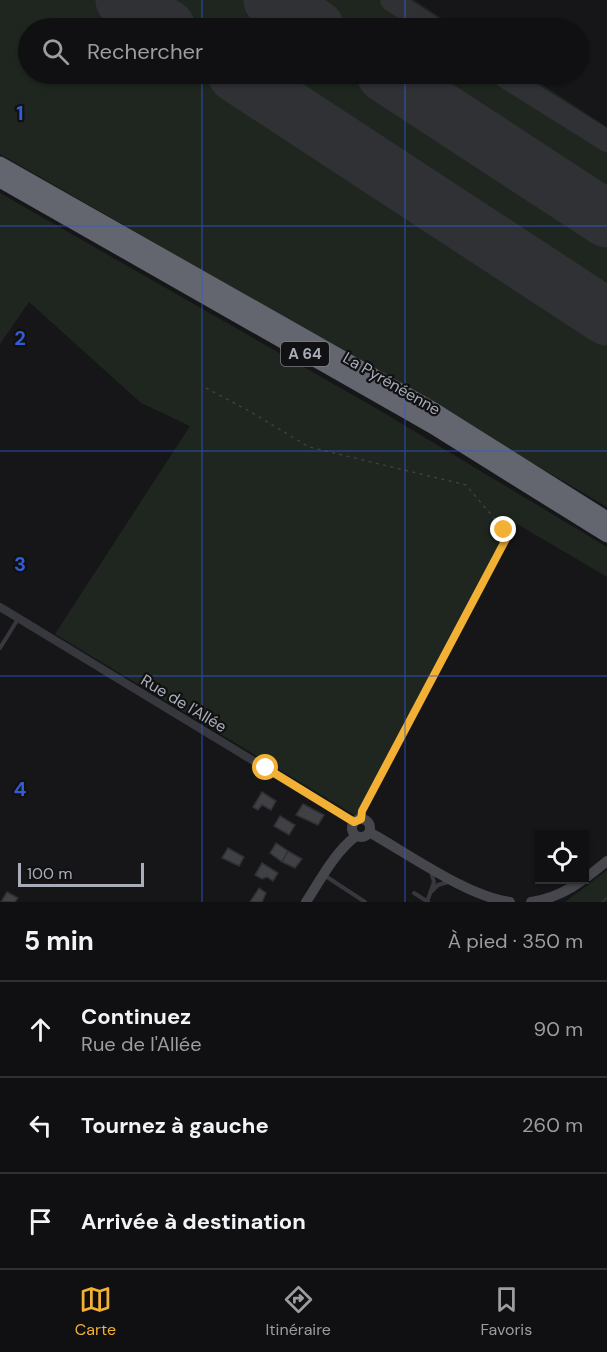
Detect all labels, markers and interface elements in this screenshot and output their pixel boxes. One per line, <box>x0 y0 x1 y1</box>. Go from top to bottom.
search box <box>18 18 589 84</box>
icon: search <box>39 35 72 68</box>
text: Rechercher <box>87 37 203 66</box>
text: 1 <box>16 100 24 126</box>
text: 2 <box>14 325 26 351</box>
road number: A 64 <box>281 342 329 366</box>
street label: La Pyrénéenne <box>339 347 444 420</box>
route end <box>490 516 516 542</box>
text: 3 <box>14 551 26 577</box>
street label: Rue de l'Allée <box>137 670 230 737</box>
route start <box>252 754 278 780</box>
text: 4 <box>14 776 27 802</box>
map controls <box>535 830 589 884</box>
button: locate <box>535 830 589 884</box>
scale bar <box>18 860 144 888</box>
text: 100 m <box>27 863 72 884</box>
text: 5 min <box>24 924 94 958</box>
text: À pied · 350 m <box>448 928 583 954</box>
text: Continuez <box>81 1002 191 1031</box>
icon: ahead <box>24 1013 57 1046</box>
text: 90 m <box>534 1016 583 1042</box>
text: Rue de l'Allée <box>81 1031 202 1057</box>
icon: left <box>24 1109 57 1142</box>
text: Tournez à gauche <box>81 1111 269 1140</box>
text: 260 m <box>522 1112 583 1138</box>
icon: arrive <box>24 1205 57 1238</box>
text: Arrivée à destination <box>81 1207 306 1236</box>
tab: Carte <box>75 1283 116 1340</box>
tab: Itinéraire <box>266 1283 331 1340</box>
tab: Favoris <box>480 1283 532 1340</box>

